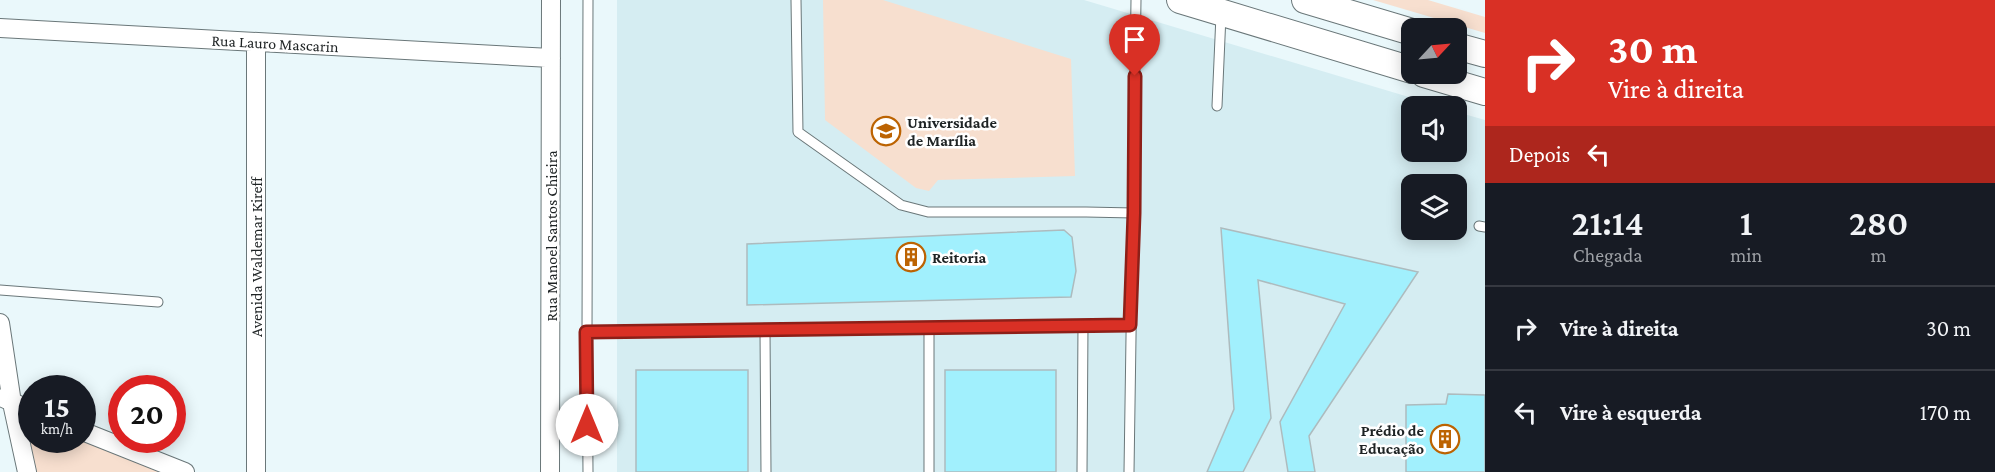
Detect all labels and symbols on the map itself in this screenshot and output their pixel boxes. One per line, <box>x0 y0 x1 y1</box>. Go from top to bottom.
pin <box>1109 14 1160 76</box>
north arrow <box>1401 18 1467 84</box>
street label: Rua Lauro Mascarin <box>211 32 339 55</box>
place label: Universidade de Marília <box>907 114 997 149</box>
school or university icon: Universidade de Marília <box>870 115 902 147</box>
street label: Rua Manoel Santos Chieira <box>543 150 560 322</box>
street label: Avenida Waldemar Kireff <box>248 176 265 337</box>
building icon: Reitoria <box>895 241 927 273</box>
place label: Reitoria <box>932 249 987 266</box>
speed limit sign: 20 <box>108 375 186 453</box>
position arrow <box>555 393 619 457</box>
place label: Prédio de Educação <box>1359 422 1425 457</box>
building icon: Prédio de Educação <box>1429 423 1461 455</box>

